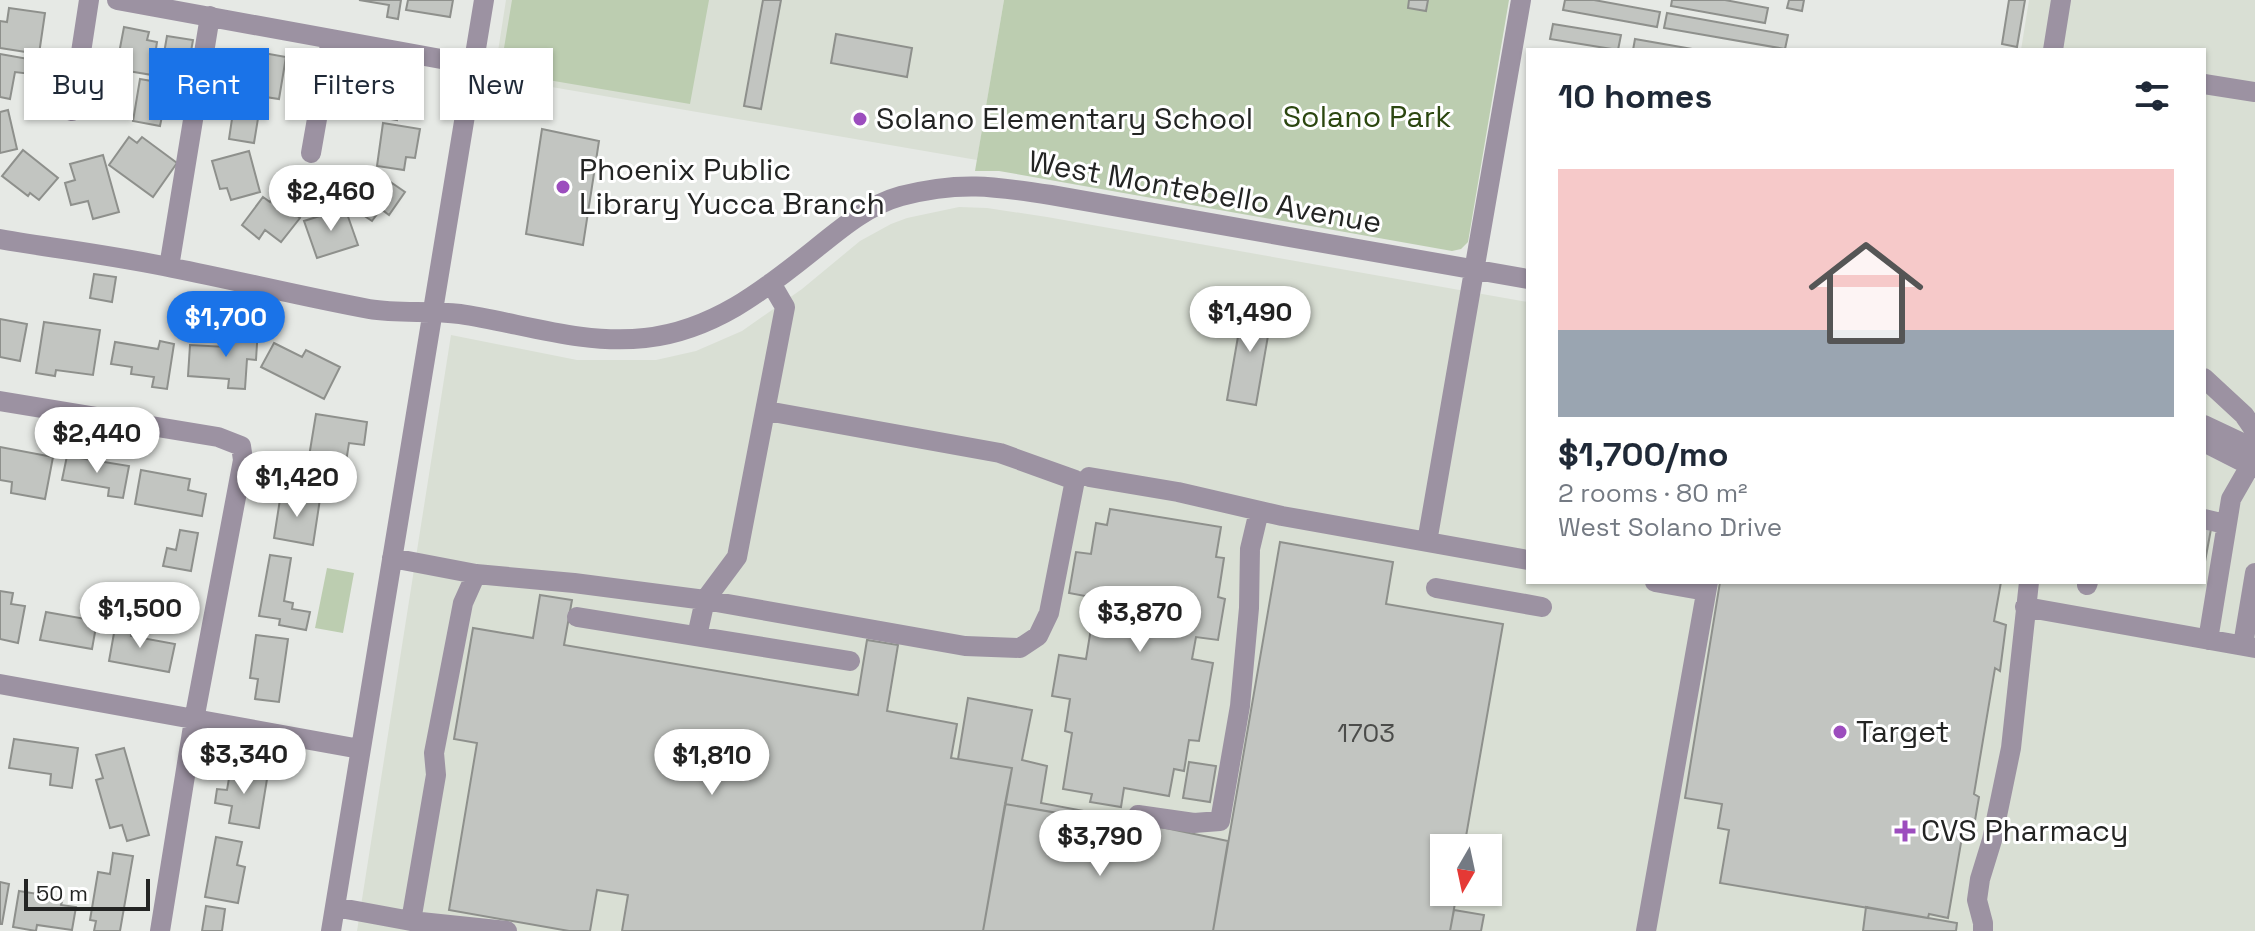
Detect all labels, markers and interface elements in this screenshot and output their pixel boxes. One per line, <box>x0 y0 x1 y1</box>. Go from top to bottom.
chip: Buy <box>24 48 133 120</box>
chip: Rent <box>149 48 269 120</box>
chip: Filters <box>285 48 424 120</box>
chip: New <box>440 48 553 120</box>
icon: filters <box>2130 74 2174 118</box>
text: 10 homes <box>1558 75 1712 118</box>
park label: Solano Park <box>1283 97 1451 136</box>
place label: Solano Elementary School <box>876 99 1253 138</box>
marker: Solano Elementary School <box>851 110 869 128</box>
street label: West Montebello Avenue <box>1026 141 1385 242</box>
place label: Phoenix Public Library Yucca Branch <box>579 150 885 223</box>
pin: $2,460 <box>266 165 396 233</box>
text: $2,460 <box>287 174 375 208</box>
marker: Phoenix Public Library Yucca Branch <box>554 178 572 196</box>
icon: home <box>1794 221 1938 365</box>
pin: $1,490 <box>1185 286 1315 354</box>
pin: $1,700 <box>161 291 291 359</box>
text: $1,490 <box>1208 295 1292 329</box>
text: $1,700 <box>185 300 267 334</box>
pin: $2,440 <box>32 407 162 475</box>
text: $2,440 <box>53 416 141 450</box>
text: $1,700/mo <box>1558 433 1729 476</box>
pin: $1,420 <box>232 451 362 519</box>
text: $1,420 <box>255 460 339 494</box>
text: 2 rooms · 80 m² <box>1558 476 1748 510</box>
text: West Solano Drive <box>1558 510 1782 544</box>
pin: $1,500 <box>75 582 205 650</box>
pin: $3,870 <box>1075 586 1205 654</box>
text: $1,500 <box>98 591 182 625</box>
text: $3,870 <box>1097 595 1183 629</box>
place label: Target <box>1856 712 1949 751</box>
house number: 1703 <box>1337 716 1395 750</box>
marker: Target <box>1831 723 1849 741</box>
pin: $3,340 <box>179 728 309 796</box>
pin: $1,810 <box>647 729 777 797</box>
text: $3,340 <box>200 737 288 771</box>
text: $1,810 <box>672 738 752 772</box>
pin: $3,790 <box>1035 810 1165 878</box>
place label: CVS Pharmacy <box>1921 811 2128 850</box>
text: $3,790 <box>1057 819 1143 853</box>
marker: CVS Pharmacy <box>1896 822 1914 840</box>
north arrow <box>1430 834 1502 906</box>
map controls <box>1430 834 1502 906</box>
scale bar <box>24 875 150 911</box>
text: 50 m <box>36 879 88 907</box>

